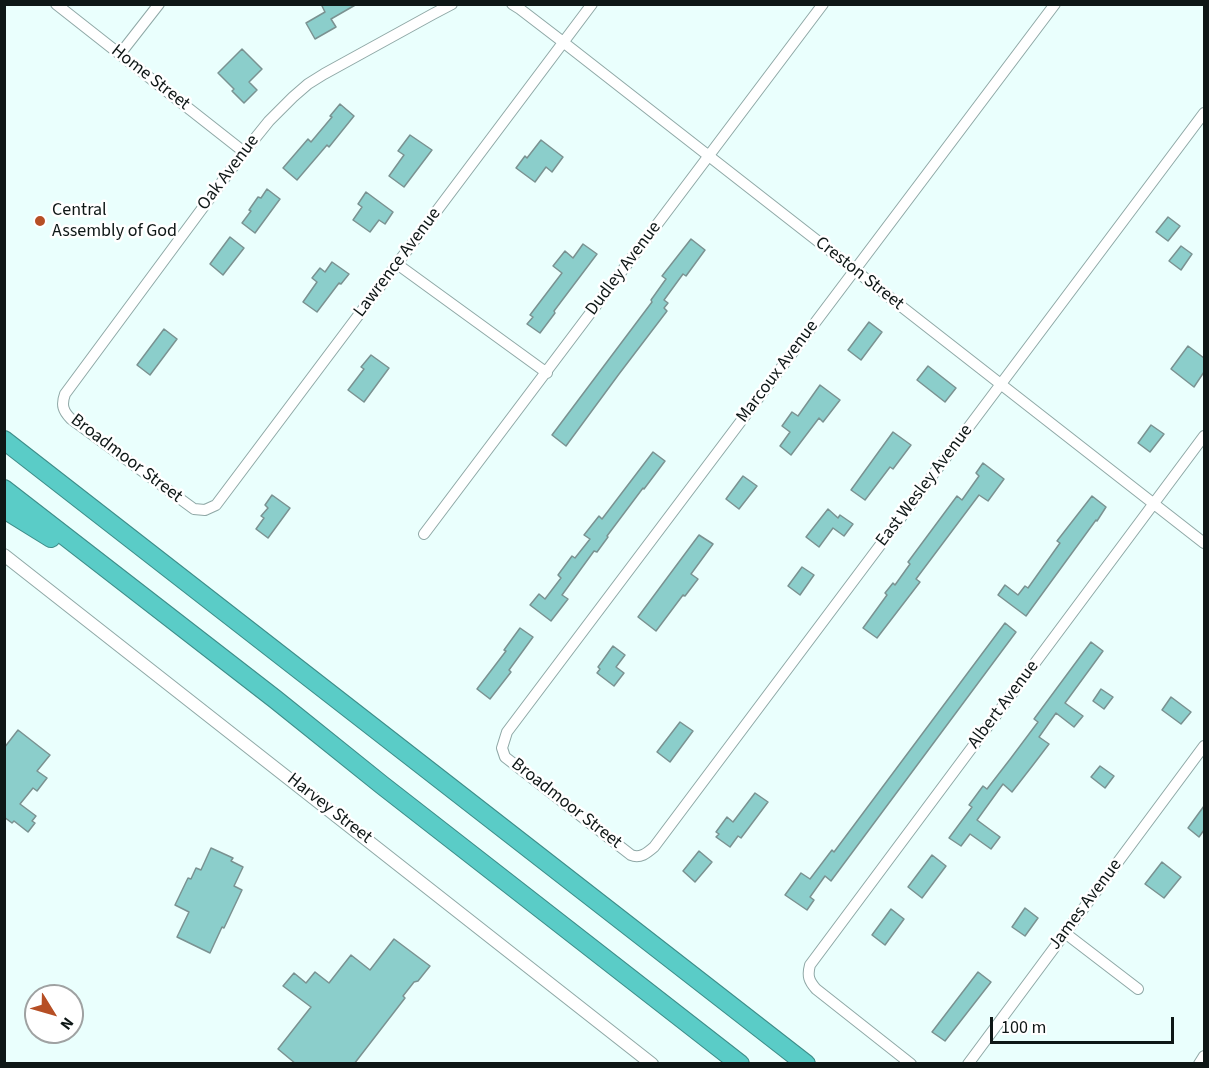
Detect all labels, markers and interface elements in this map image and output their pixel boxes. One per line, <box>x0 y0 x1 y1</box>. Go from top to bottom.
street label: Home Street <box>106 41 194 115</box>
street label: Oak Avenue <box>194 131 264 215</box>
place label: Central Assembly of God <box>52 200 177 242</box>
street label: Lawrence Avenue <box>350 204 446 322</box>
marker: Central Assembly of God <box>33 214 47 228</box>
street label: Dudley Avenue <box>582 218 666 320</box>
street label: Creston Street <box>810 233 908 315</box>
street label: Marcoux Avenue <box>732 317 824 427</box>
street label: Broadmoor Street <box>66 410 186 508</box>
street label: East Wesley Avenue <box>872 421 978 551</box>
street label: Albert Avenue <box>964 657 1044 753</box>
street label: Broadmoor Street <box>506 754 626 854</box>
street label: Harvey Street <box>282 769 376 849</box>
street label: James Avenue <box>1045 855 1127 955</box>
north arrow <box>24 984 84 1044</box>
scale bar <box>993 1005 1178 1043</box>
text: N <box>55 1013 79 1034</box>
text: 100 m <box>1001 1015 1046 1040</box>

